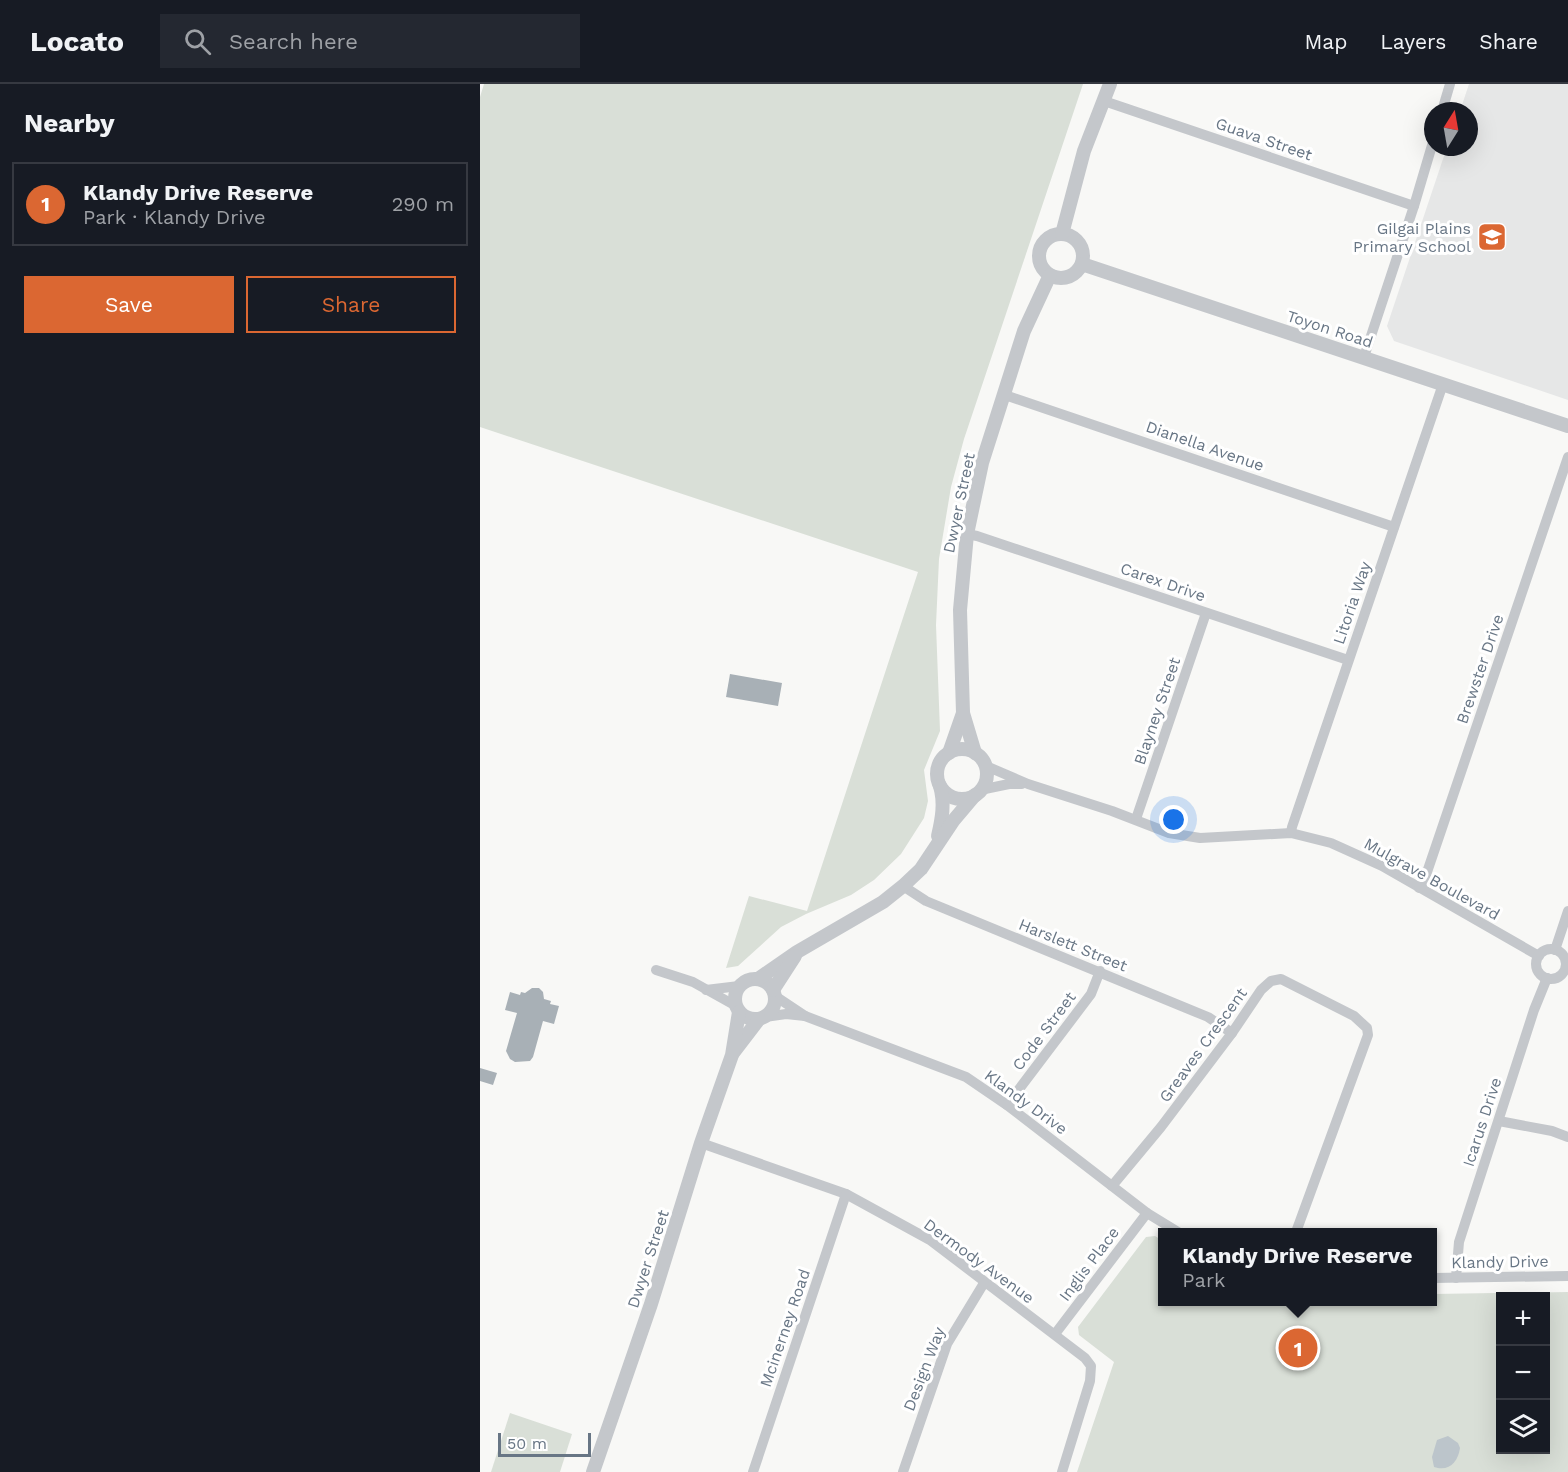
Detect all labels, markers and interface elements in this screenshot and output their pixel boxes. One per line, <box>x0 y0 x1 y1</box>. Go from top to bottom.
search box <box>160 14 580 68</box>
text: Locato <box>30 25 124 58</box>
icon: search <box>181 25 214 58</box>
text: Search here <box>229 29 358 54</box>
text: Map <box>1304 29 1347 54</box>
text: Layers <box>1380 29 1446 54</box>
text: Share <box>1479 29 1538 54</box>
north arrow <box>1424 102 1478 156</box>
text: Nearby <box>24 108 115 138</box>
street label: Guava Street <box>1213 114 1315 164</box>
text: Klandy Drive Reserve <box>83 180 313 205</box>
text: 1 <box>41 192 50 216</box>
text: 290 m <box>392 192 454 216</box>
text: Park · Klandy Drive <box>83 205 266 229</box>
place label: Gilgai Plains Primary School <box>1353 219 1471 256</box>
school or university icon: Gilgai Plains Primary School <box>1476 221 1508 253</box>
button: Save <box>24 276 234 333</box>
button: Share <box>246 276 456 333</box>
street label: Toyon Road <box>1284 306 1376 352</box>
street label: Dianella Avenue <box>1143 417 1267 475</box>
street label: Dwyer Street <box>939 451 979 555</box>
street label: Litoria Way <box>1329 558 1375 647</box>
street label: Carex Drive <box>1118 559 1208 605</box>
street label: Brewster Drive <box>1452 612 1508 726</box>
street label: Blayney Street <box>1130 654 1184 767</box>
your location <box>1159 805 1188 834</box>
street label: Mulgrave Boulevard <box>1361 834 1503 924</box>
street label: Harslett Street <box>1016 915 1130 975</box>
street label: Greaves Crescent <box>1155 984 1251 1106</box>
street label: Code Street <box>1008 988 1080 1074</box>
street label: Klandy Drive <box>981 1066 1071 1138</box>
street label: Icarus Drive <box>1459 1075 1505 1169</box>
street label: Dwyer Street <box>623 1207 673 1310</box>
street label: Dermody Avenue <box>920 1215 1038 1307</box>
street label: Inglis Place <box>1055 1223 1123 1305</box>
popup <box>1158 1228 1437 1306</box>
text: Klandy Drive Reserve <box>1182 1243 1413 1268</box>
street label: Klandy Drive <box>1451 1252 1549 1272</box>
street label: Mcinerney Road <box>756 1266 814 1390</box>
text: Park <box>1182 1268 1225 1292</box>
map controls <box>1496 1292 1550 1454</box>
button: + <box>1496 1292 1550 1346</box>
street label: Design Way <box>899 1324 949 1414</box>
pin: 1 <box>1278 1326 1318 1370</box>
button: − <box>1496 1346 1550 1400</box>
button: layers <box>1496 1400 1550 1454</box>
scale bar <box>498 1430 591 1458</box>
text: 50 m <box>507 1434 547 1453</box>

